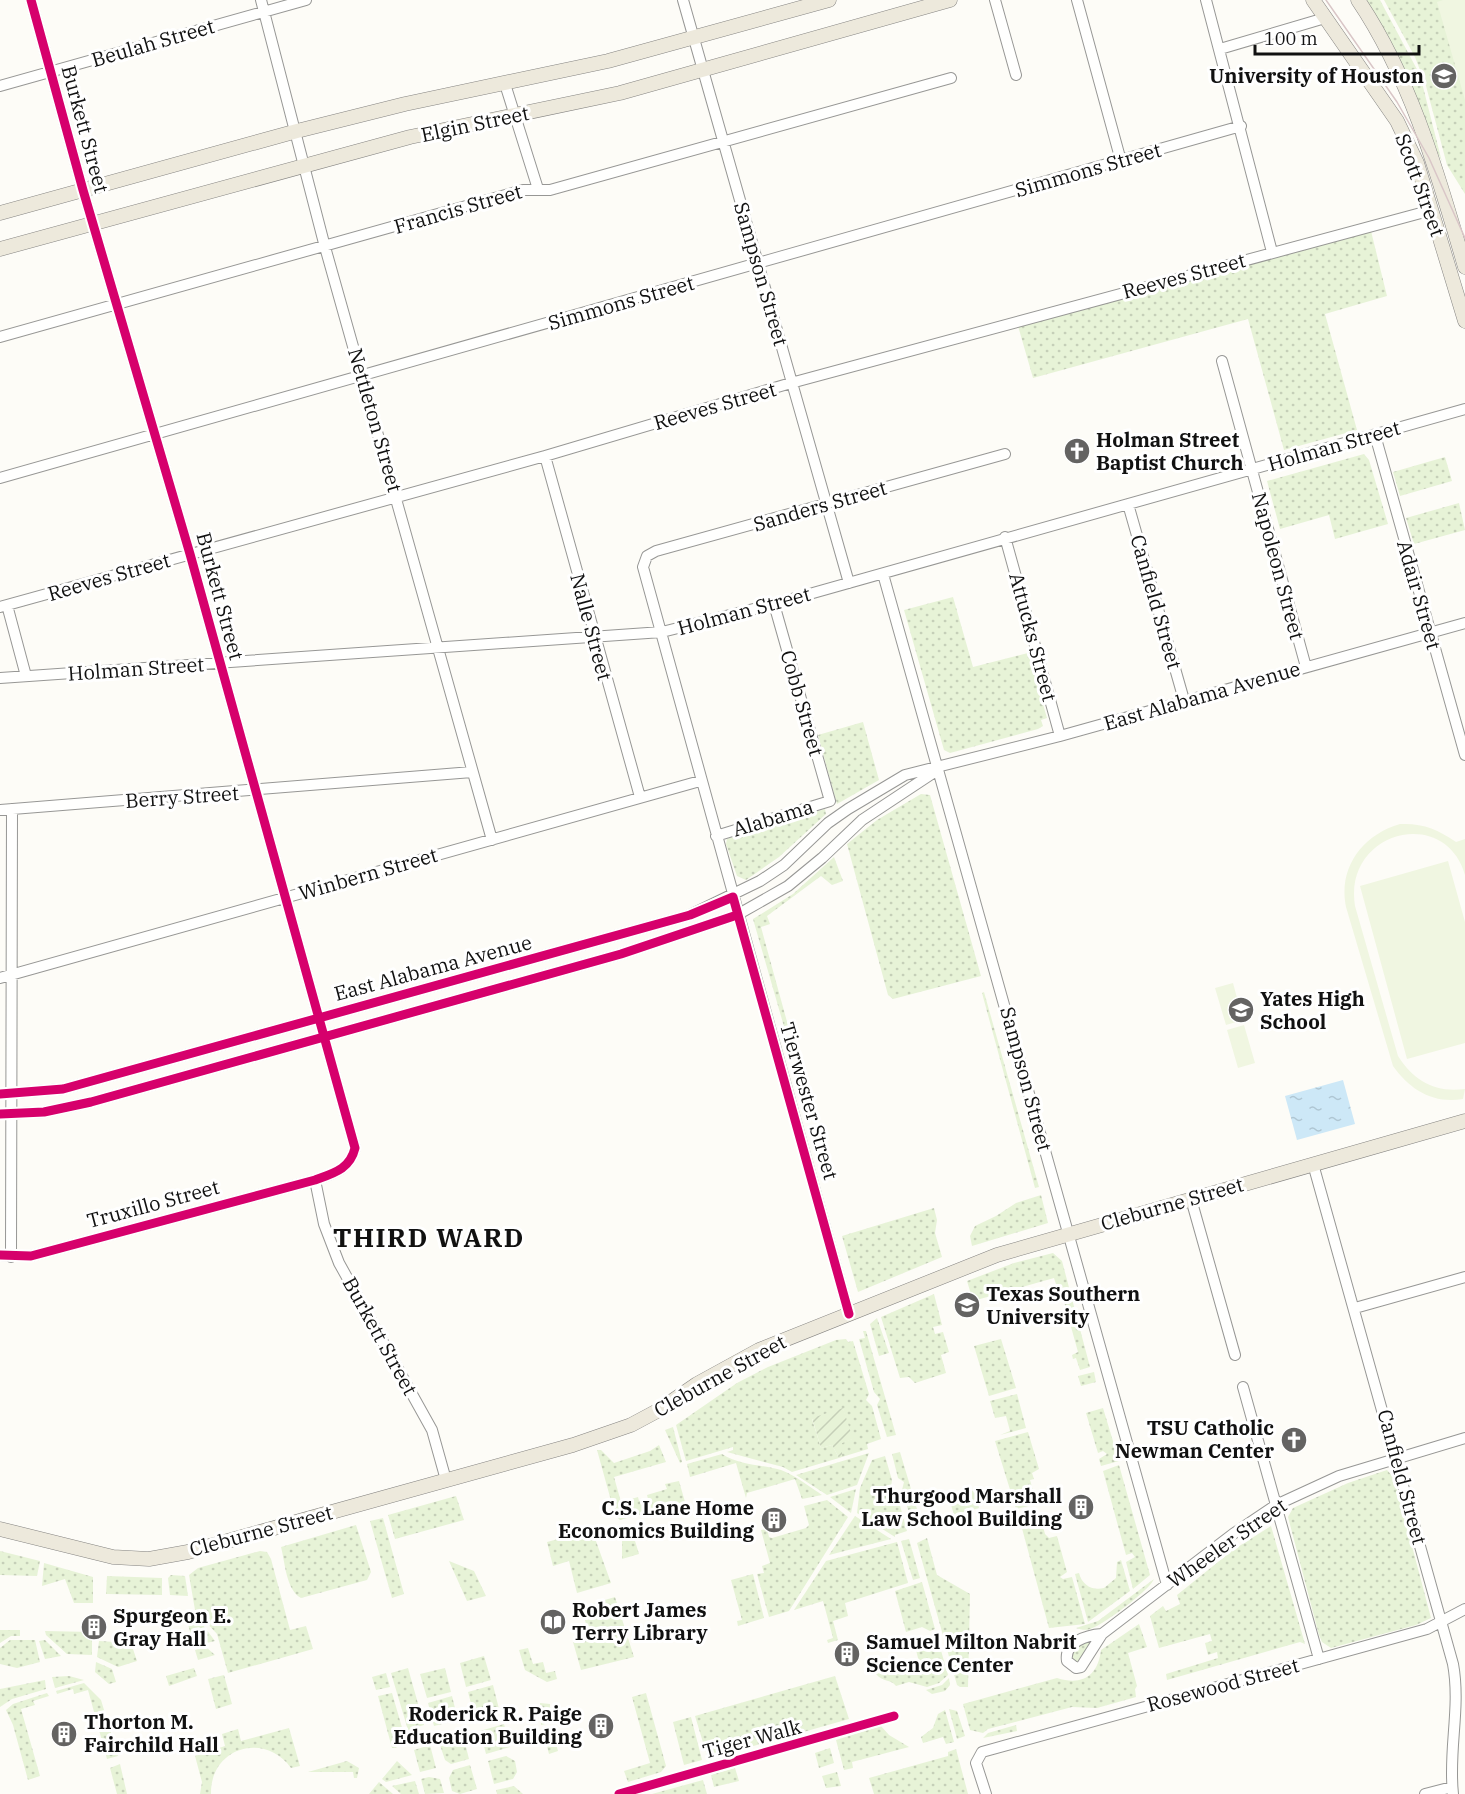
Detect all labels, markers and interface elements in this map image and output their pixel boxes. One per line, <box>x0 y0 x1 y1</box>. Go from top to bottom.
street label: Beulah Street <box>88 12 217 73</box>
scale bar <box>1255 18 1418 56</box>
text: 100 m <box>1264 27 1318 50</box>
school or university icon: University of Houston <box>1429 61 1459 91</box>
street label: Burkett Street <box>55 62 116 196</box>
place label: University of Houston <box>1209 62 1424 89</box>
street label: Elgin Street <box>418 99 531 148</box>
street label: Scott Street <box>1389 130 1452 240</box>
street label: Simmons Street <box>1012 136 1164 203</box>
street label: Francis Street <box>391 177 525 240</box>
street label: Sampson Street <box>728 199 795 349</box>
street label: Reeves Street <box>1119 246 1248 305</box>
street label: Simmons Street <box>545 269 697 336</box>
street label: Nettleton Street <box>342 345 409 495</box>
street label: Reeves Street <box>650 375 779 436</box>
street label: Holman Street <box>1264 414 1403 477</box>
place label: Holman Street Baptist Church <box>1096 426 1243 476</box>
church icon: Holman Street Baptist Church <box>1062 436 1092 466</box>
street label: Sanders Street <box>750 474 890 537</box>
street label: Napoleon Street <box>1246 489 1311 643</box>
street label: Burkett Street <box>190 529 251 663</box>
street label: Canfield Street <box>1124 531 1189 672</box>
street label: Adair Street <box>1391 537 1448 653</box>
street label: Reeves Street <box>44 546 173 607</box>
street label: Attucks Street <box>1003 569 1064 704</box>
street label: Nalle Street <box>564 570 619 683</box>
street label: Holman Street <box>674 580 813 641</box>
street label: Cobb Street <box>775 647 830 759</box>
street label: Holman Street <box>67 650 205 687</box>
street label: East Alabama Avenue <box>1100 655 1303 737</box>
street label: Berry Street <box>124 779 240 814</box>
street label: Alabama <box>729 792 817 843</box>
street label: Winbern Street <box>295 841 441 906</box>
street label: East Alabama Avenue <box>331 928 535 1007</box>
place label: Yates High School <box>1260 985 1365 1035</box>
school or university icon: Yates High School <box>1226 995 1256 1025</box>
street label: Sampson Street <box>994 1004 1059 1154</box>
street label: Tierwester Street <box>774 1019 845 1183</box>
street label: Cleburne Street <box>1097 1170 1246 1237</box>
street label: Truxillo Street <box>84 1173 222 1234</box>
district label: THIRD WARD <box>333 1220 525 1254</box>
street label: Burkett Street <box>337 1272 424 1400</box>
place label: Texas Southern University <box>986 1280 1140 1330</box>
school or university icon: Texas Southern University <box>952 1290 982 1320</box>
street label: Cleburne Street <box>649 1328 791 1423</box>
street label: Canfield Street <box>1371 1406 1433 1547</box>
place label: TSU Catholic Newman Center <box>1115 1414 1274 1464</box>
church icon: TSU Catholic Newman Center <box>1279 1425 1309 1455</box>
place label: Thurgood Marshall Law School Building <box>861 1482 1062 1532</box>
street label: Wheeler Street <box>1162 1491 1292 1594</box>
building icon: Thurgood Marshall Law School Building <box>1066 1492 1096 1522</box>
place label: C.S. Lane Home Economics Building <box>558 1494 754 1544</box>
street label: Cleburne Street <box>186 1498 335 1563</box>
building icon: C.S. Lane Home Economics Building <box>759 1505 789 1535</box>
place label: Robert James Terry Library <box>572 1596 708 1646</box>
place label: Spurgeon E. Gray Hall <box>113 1602 232 1652</box>
library icon: Robert James Terry Library <box>538 1607 568 1637</box>
building icon: Spurgeon E. Gray Hall <box>79 1612 109 1642</box>
place label: Samuel Milton Nabrit Science Center <box>866 1628 1077 1678</box>
building icon: Samuel Milton Nabrit Science Center <box>832 1639 862 1669</box>
street label: Rosewood Street <box>1144 1651 1302 1718</box>
place label: Roderick R. Paige Education Building <box>393 1700 582 1750</box>
place label: Thorton M. Fairchild Hall <box>84 1708 219 1758</box>
building icon: Roderick R. Paige Education Building <box>586 1711 616 1741</box>
street label: Tiger Walk <box>700 1712 804 1765</box>
building icon: Thorton M. Fairchild Hall <box>49 1719 79 1749</box>

